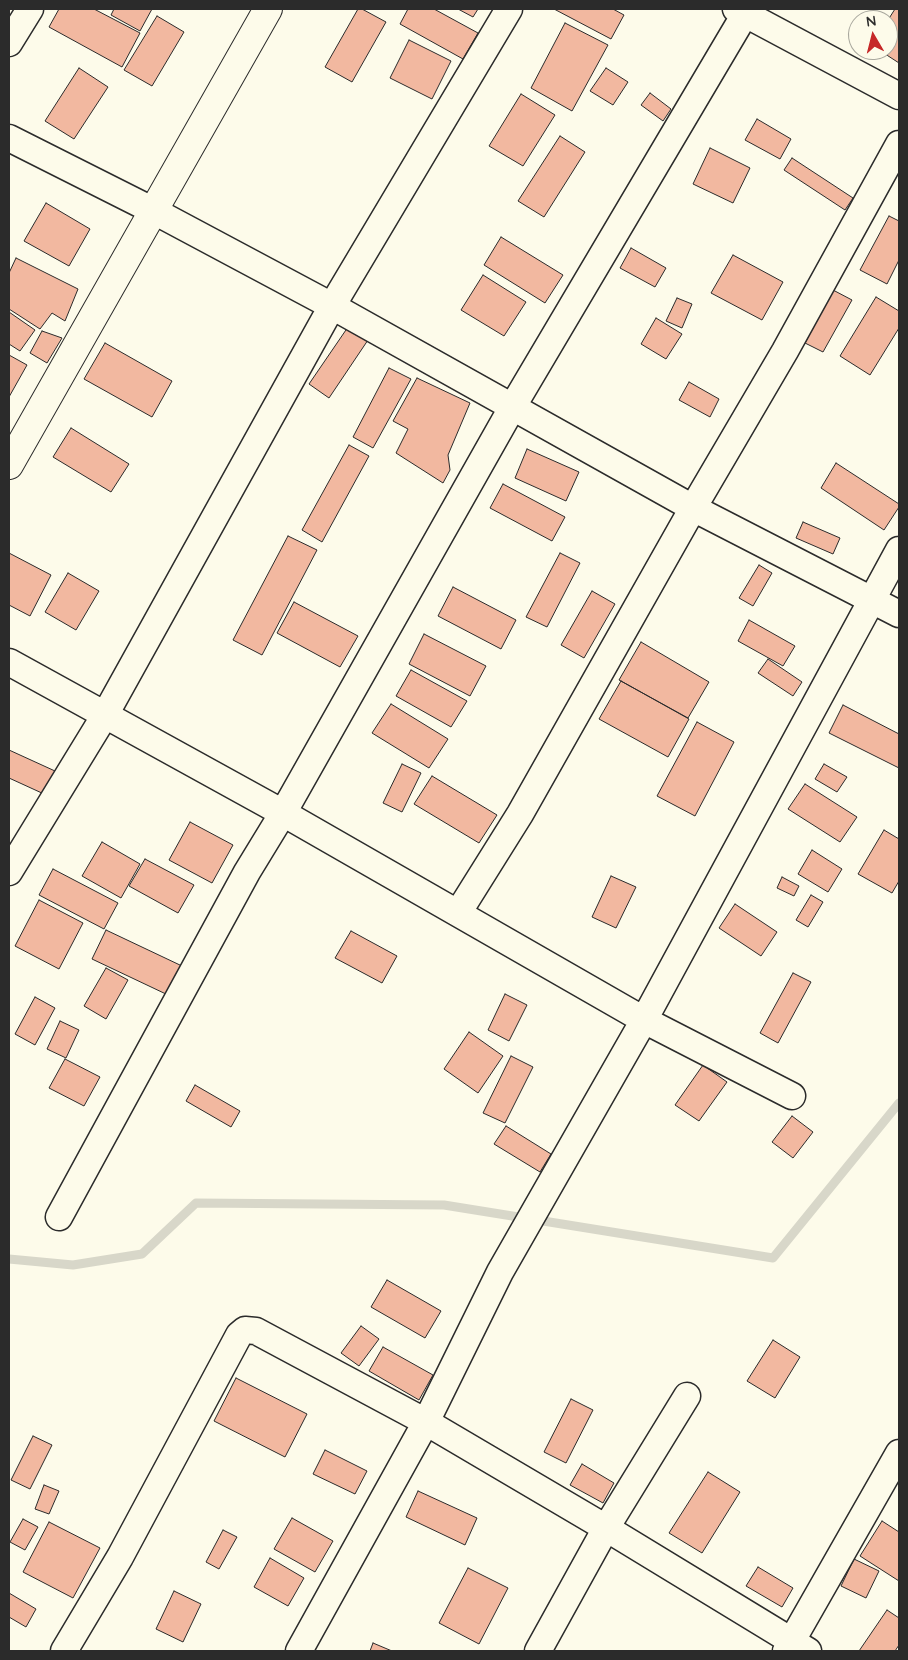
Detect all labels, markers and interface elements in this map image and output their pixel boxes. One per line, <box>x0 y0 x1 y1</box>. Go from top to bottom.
north arrow <box>848 10 898 60</box>
text: N <box>865 12 877 31</box>

